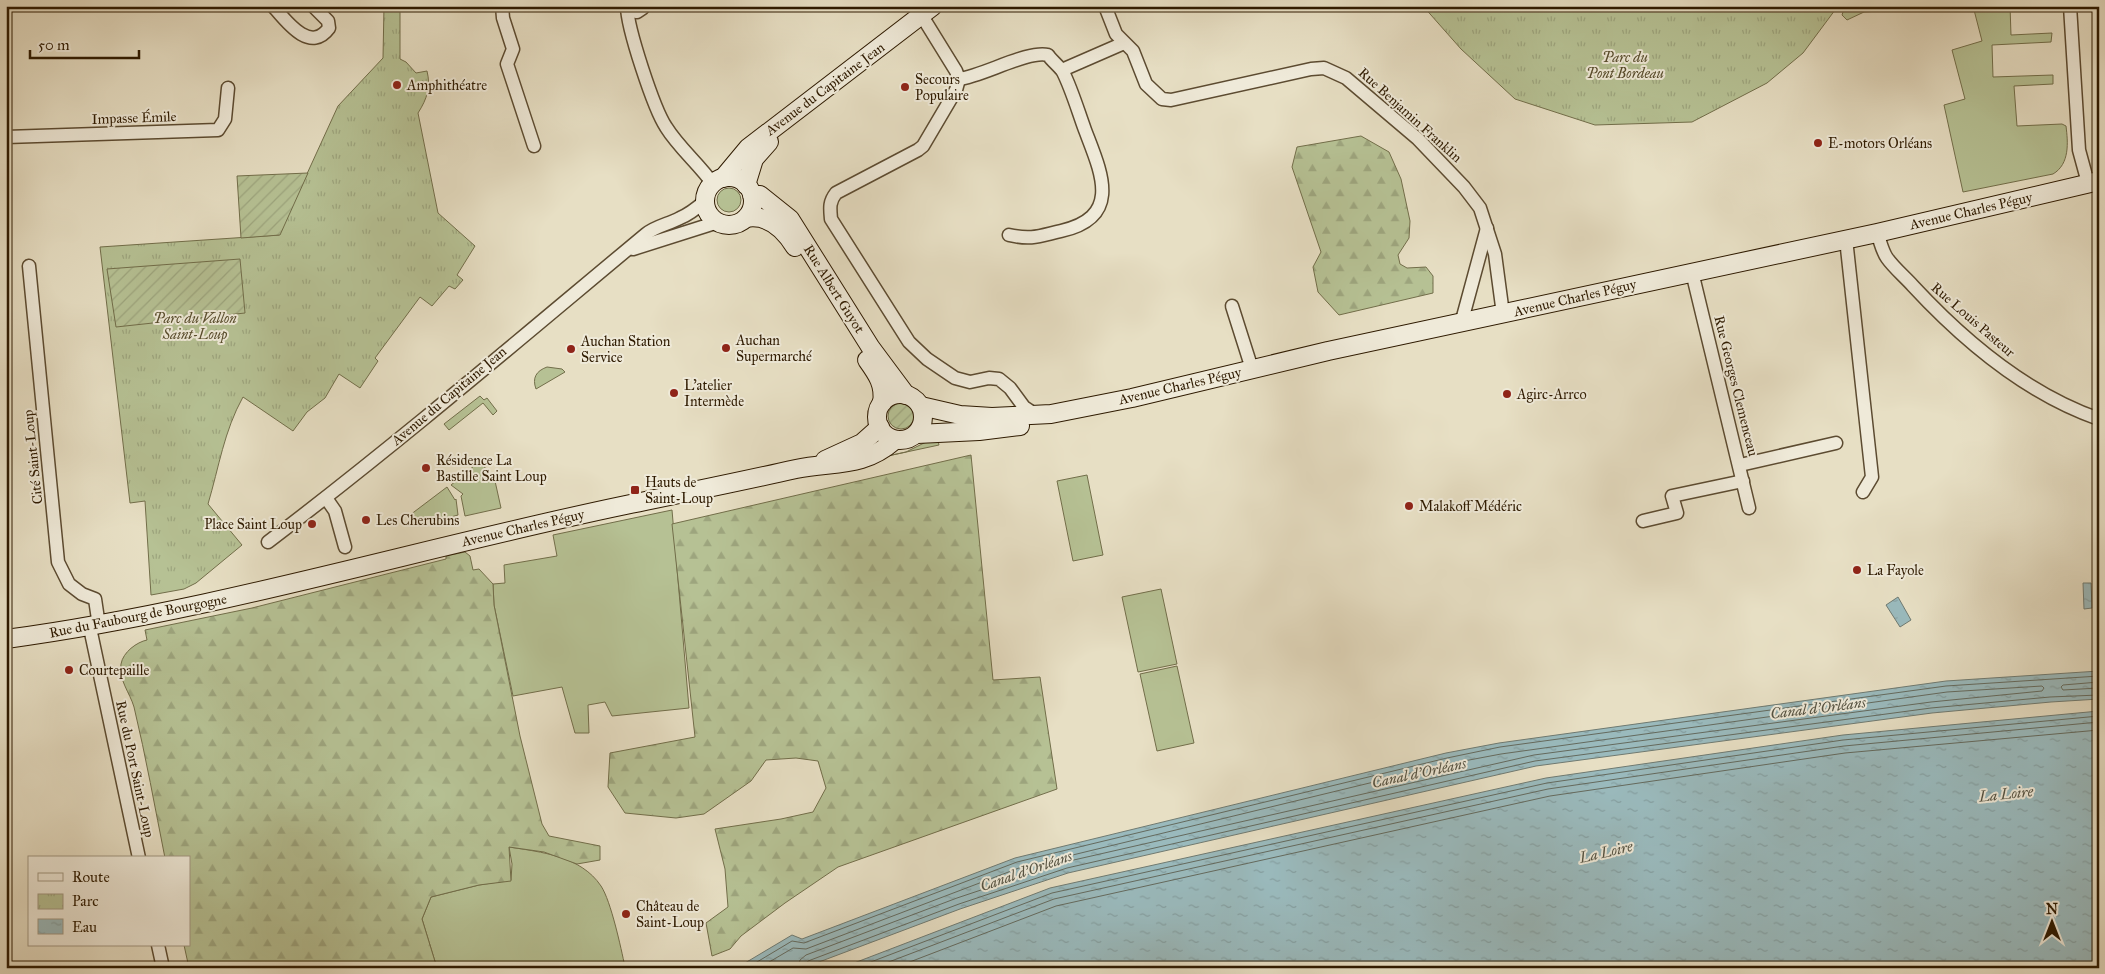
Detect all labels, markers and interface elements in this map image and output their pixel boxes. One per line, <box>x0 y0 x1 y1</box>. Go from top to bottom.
scale bar <box>30 28 139 60</box>
text: 50 m <box>38 36 70 54</box>
street label: Avenue du Capitaine Jean <box>761 38 889 141</box>
park label: Parc du Pont Bordeau <box>1586 49 1664 82</box>
street label: Rue Benjamin Franklin <box>1355 64 1466 166</box>
place label: Secours Populaire <box>915 71 969 104</box>
place label: Amphithéatre <box>406 77 487 94</box>
marker: Amphithéatre <box>391 79 403 91</box>
marker: Secours Populaire <box>899 81 911 93</box>
street label: Impasse Émile <box>91 106 177 128</box>
place label: E-motors Orléans <box>1828 135 1932 152</box>
marker: E-motors Orléans <box>1812 137 1824 149</box>
street label: Avenue Charles Péguy <box>1907 189 2034 234</box>
street label: Rue Albert Guyot <box>800 242 868 336</box>
street label: Avenue Charles Péguy <box>1511 276 1638 321</box>
street label: Rue Louis Pasteur <box>1928 279 2019 361</box>
park label: Parc du Vallon Saint-Loup <box>153 310 237 344</box>
street label: Rue Georges Clemenceau <box>1710 314 1762 459</box>
place label: Auchan Supermarché <box>735 332 812 365</box>
place label: Auchan Station Service <box>580 333 671 366</box>
marker: Auchan Supermarché <box>720 342 732 354</box>
street label: Avenue du Capitaine Jean <box>387 343 511 450</box>
marker: Auchan Station Service <box>565 343 577 355</box>
street label: Avenue Charles Péguy <box>1116 364 1243 409</box>
place label: L'atelier Intermède <box>684 377 744 410</box>
place label: Agirc-Arrco <box>1516 386 1587 403</box>
marker: L'atelier Intermède <box>668 387 680 399</box>
marker: Agirc-Arrco <box>1501 388 1513 400</box>
street label: Cité Saint-Loup <box>20 409 46 505</box>
place label: Résidence La Bastille Saint Loup <box>436 452 547 485</box>
marker: Résidence La Bastille Saint Loup <box>420 462 432 474</box>
place label: Hauts de Saint-Loup <box>645 474 713 507</box>
marker: Hauts de Saint-Loup <box>629 484 641 496</box>
place label: Malakoff Médéric <box>1419 498 1522 515</box>
marker: Malakoff Médéric <box>1403 500 1415 512</box>
street label: Avenue Charles Péguy <box>459 506 586 551</box>
place label: Les Cherubins <box>376 512 459 529</box>
marker: Les Cherubins <box>360 514 372 526</box>
place label: Place Saint Loup <box>204 516 302 533</box>
marker: Place Saint Loup <box>306 518 318 530</box>
place label: La Fayole <box>1867 562 1924 579</box>
marker: La Fayole <box>1851 564 1863 576</box>
street label: Rue du Faubourg de Bourgogne <box>48 590 228 642</box>
place label: Courtepaille <box>79 662 149 679</box>
marker: Courtepaille <box>63 664 75 676</box>
water label: Canal d'Orléans <box>1769 693 1867 723</box>
street label: Rue du Port Saint-Loup <box>112 699 158 839</box>
water label: Canal d'Orléans <box>1370 754 1468 792</box>
water label: La Loire <box>1977 782 2034 806</box>
water label: La Loire <box>1577 837 1635 867</box>
water label: Canal d'Orléans <box>978 847 1075 895</box>
legend <box>28 856 190 946</box>
text: Route <box>72 868 110 886</box>
text: Parc <box>72 892 99 910</box>
north arrow <box>2028 896 2078 946</box>
place label: Château de Saint-Loup <box>636 898 704 931</box>
text: N <box>2046 901 2058 918</box>
marker: Château de Saint-Loup <box>620 908 632 920</box>
text: Eau <box>72 918 97 936</box>

